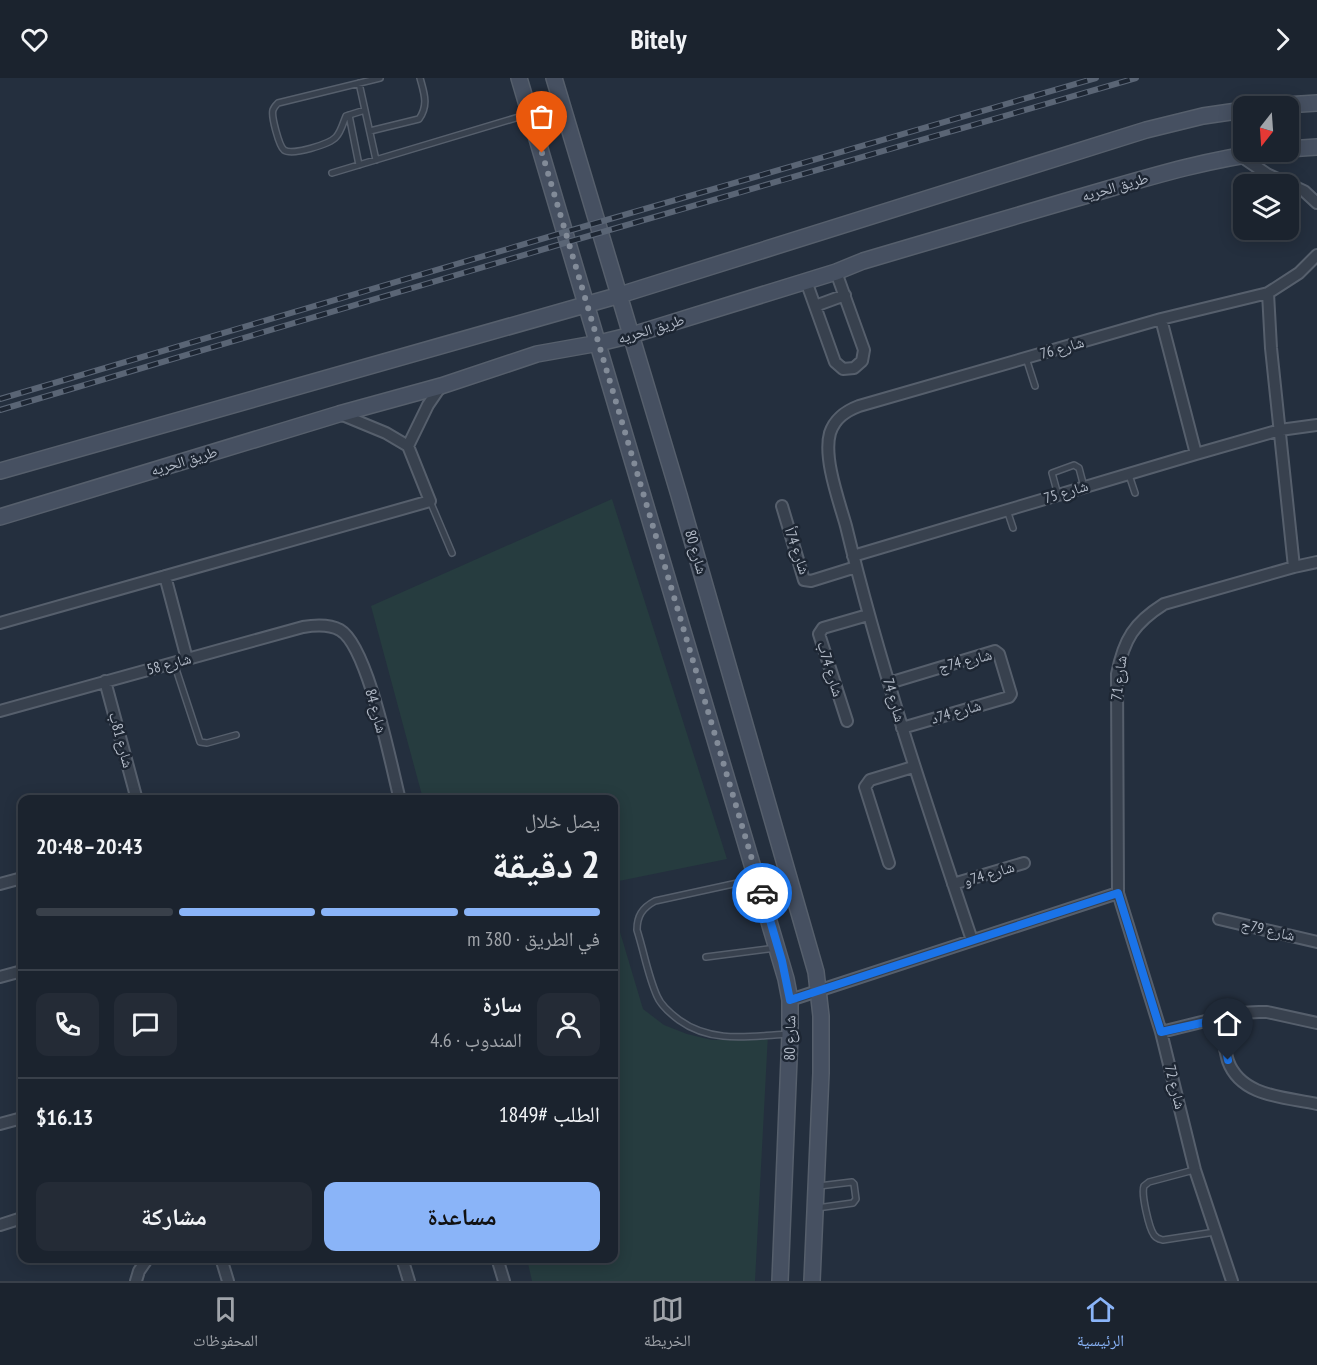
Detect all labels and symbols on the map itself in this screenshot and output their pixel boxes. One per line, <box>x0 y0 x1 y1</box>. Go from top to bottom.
pin <box>516 91 567 153</box>
north arrow <box>1233 96 1299 162</box>
street label: طريق الحريه <box>1079 168 1151 206</box>
street label: طريق الحريه <box>615 309 687 349</box>
street label: شارع 76 <box>1038 332 1087 364</box>
street label: طريق الحريه <box>148 441 220 481</box>
street label: شارع 75 <box>1041 476 1091 508</box>
street label: شارع 74أ <box>780 524 814 577</box>
street label: شارع 80 <box>680 528 712 577</box>
street label: شارع 74ب <box>812 639 848 699</box>
street label: شارع 74ج <box>936 645 994 677</box>
street label: شارع 58 <box>145 648 194 680</box>
street label: شارع 71 <box>1106 654 1132 702</box>
street label: شارع 74 <box>878 676 910 725</box>
street label: شارع 84 <box>360 687 392 736</box>
street label: شارع 74د <box>929 695 984 729</box>
street label: شارع 81ب <box>104 710 138 770</box>
street label: شارع 74و <box>961 857 1017 891</box>
courier <box>732 863 792 923</box>
street label: شارع 79ج <box>1239 914 1297 946</box>
pin <box>1202 998 1253 1060</box>
street label: شارع 80 <box>780 1015 800 1061</box>
street label: شارع 72 <box>1160 1063 1190 1111</box>

